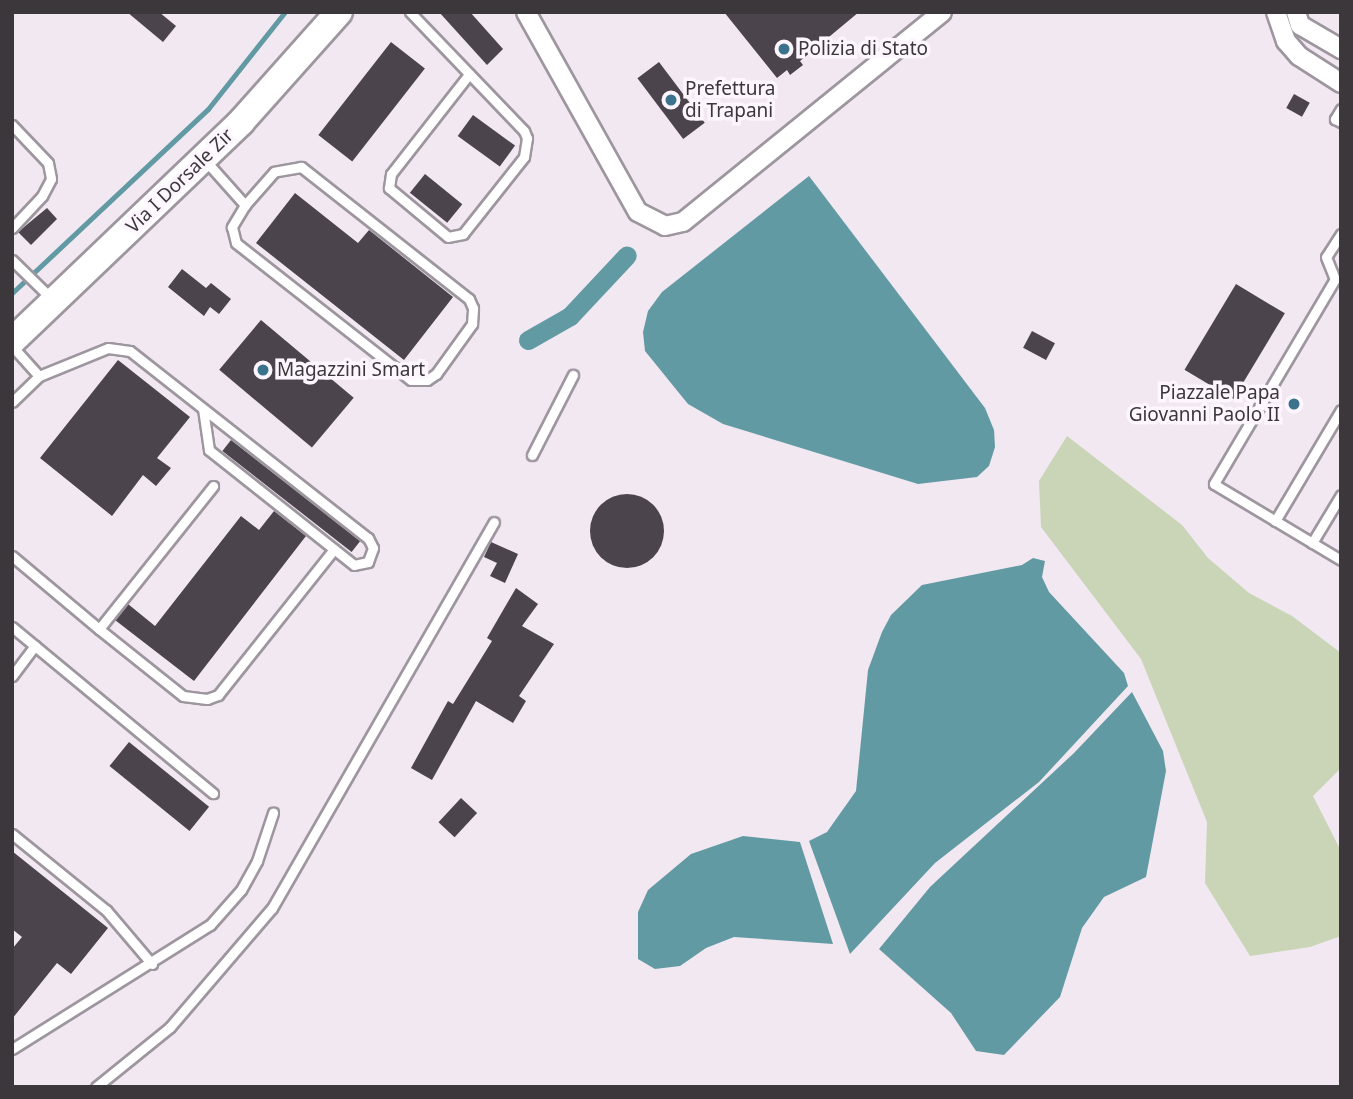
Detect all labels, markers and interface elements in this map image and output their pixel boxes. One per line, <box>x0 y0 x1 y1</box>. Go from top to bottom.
place label: Polizia di Stato <box>798 38 928 60</box>
marker: Polizia di Stato <box>776 41 792 57</box>
place label: Prefettura di Trapani <box>685 78 776 122</box>
marker: Prefettura di Trapani <box>663 92 679 108</box>
street label: Via I Dorsale Zir <box>122 124 238 238</box>
place label: Magazzini Smart <box>277 359 425 381</box>
marker: Magazzini Smart <box>255 362 271 378</box>
place label: Piazzale Papa Giovanni Paolo II <box>1129 382 1280 426</box>
marker: Piazzale Papa Giovanni Paolo II <box>1286 396 1302 412</box>

